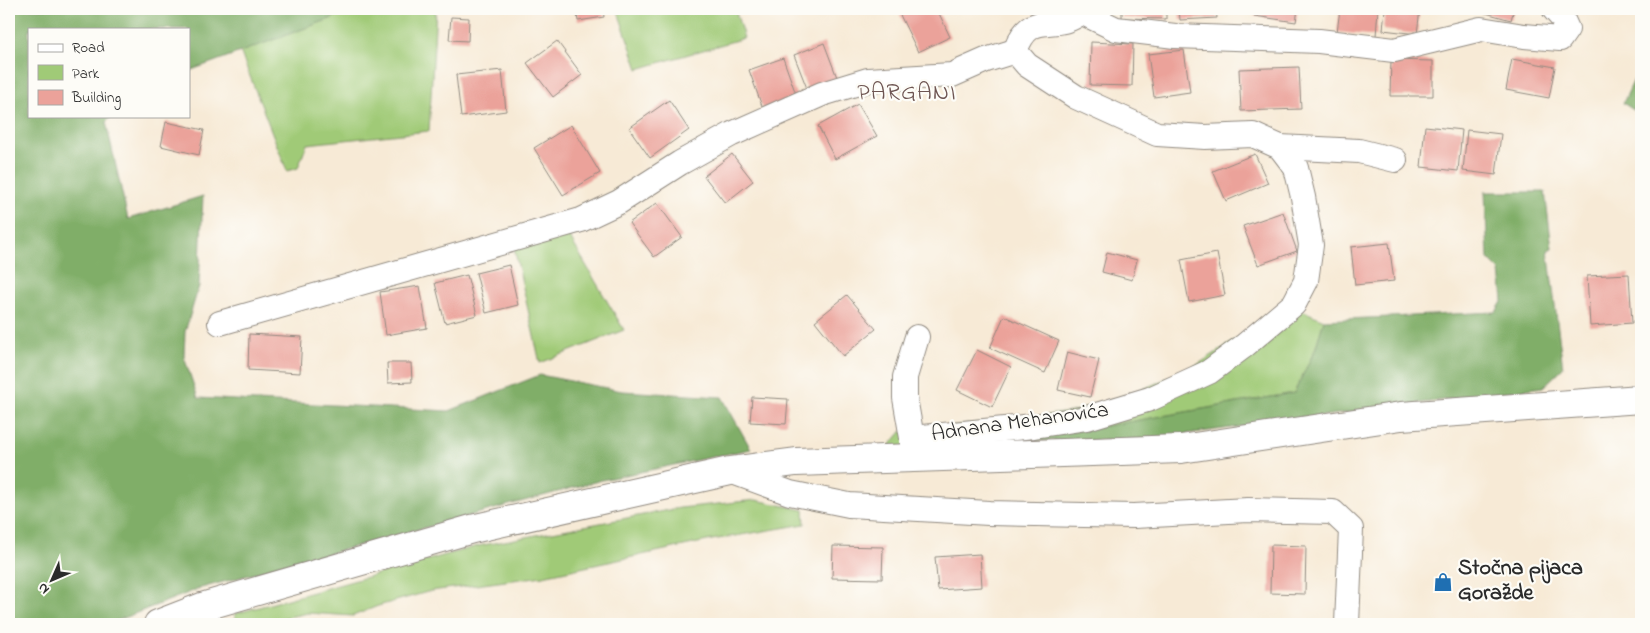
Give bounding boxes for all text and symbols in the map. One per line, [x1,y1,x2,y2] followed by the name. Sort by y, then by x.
[28,28,190,118] legend
[72,37,105,59] text: Road
[72,63,100,85] text: Park
[857,76,957,111] district label: PARGANI
[71,87,121,110] text: Building
[929,395,1111,451] street label: Adnana Mehanovića
[1458,553,1583,610] place label: Stočna pijaca Goražde
[28,556,78,606] north arrow
[1432,571,1454,593] shop icon: Stočna pijaca Goražde
[33,577,55,599] text: N

